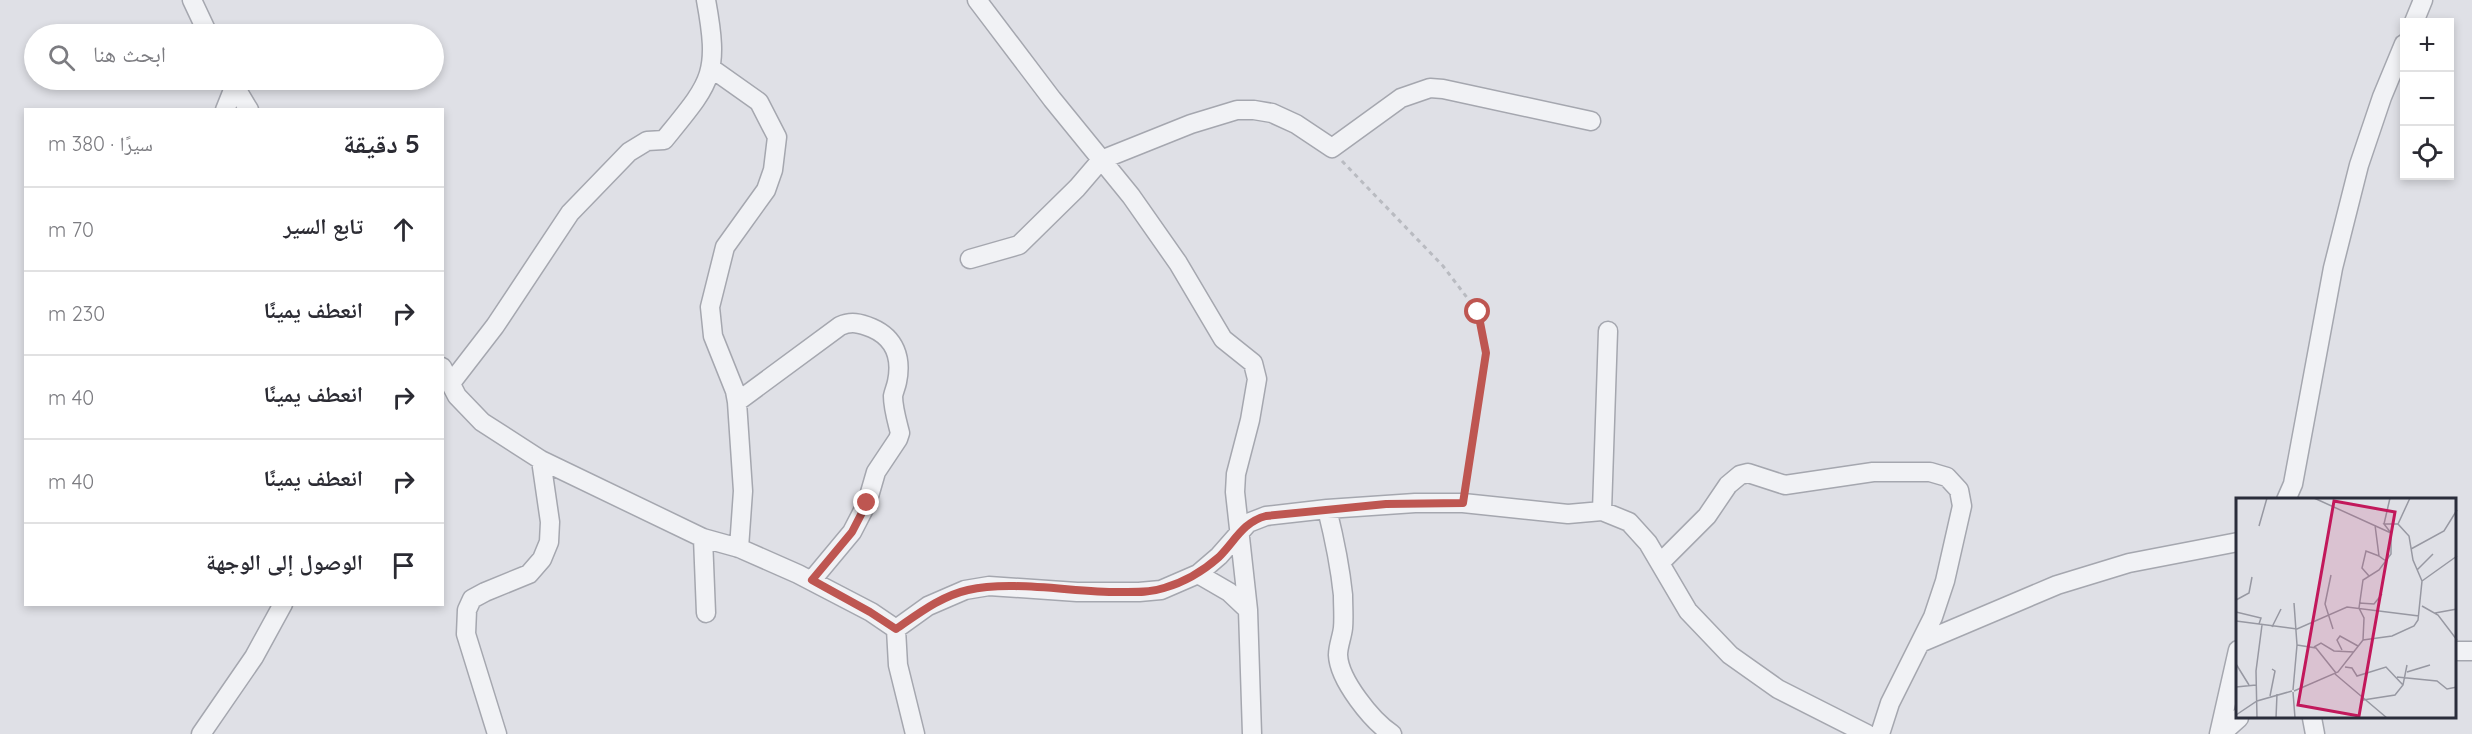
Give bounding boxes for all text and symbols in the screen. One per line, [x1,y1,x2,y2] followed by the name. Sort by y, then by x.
[2400,18,2454,180] map controls
[2400,18,2454,72] button: +
[24,24,444,90] search box
[93,40,166,68] text: ابحث هنا
[45,41,78,74] icon: search
[2400,72,2454,126] button: −
[2400,126,2454,180] button: locate
[343,127,420,160] text: 5 دقيقة
[48,131,153,156] text: سيرًا · 380 m
[283,212,363,240] text: تابع السير
[387,213,420,246] icon: ahead
[48,217,94,242] text: 70 m
[264,296,363,324] text: انعطف يمينًا
[387,297,420,330] icon: right
[1464,298,1490,324] route start
[48,301,105,326] text: 230 m
[264,380,363,408] text: انعطف يمينًا
[387,381,420,414] icon: right
[48,385,94,410] text: 40 m
[264,464,363,492] text: انعطف يمينًا
[387,465,420,498] icon: right
[48,469,94,494] text: 40 m
[853,489,879,515] route end
[2236,498,2457,719] inset map
[206,548,363,576] text: الوصول إلى الوجهة
[387,549,420,582] icon: arrive

